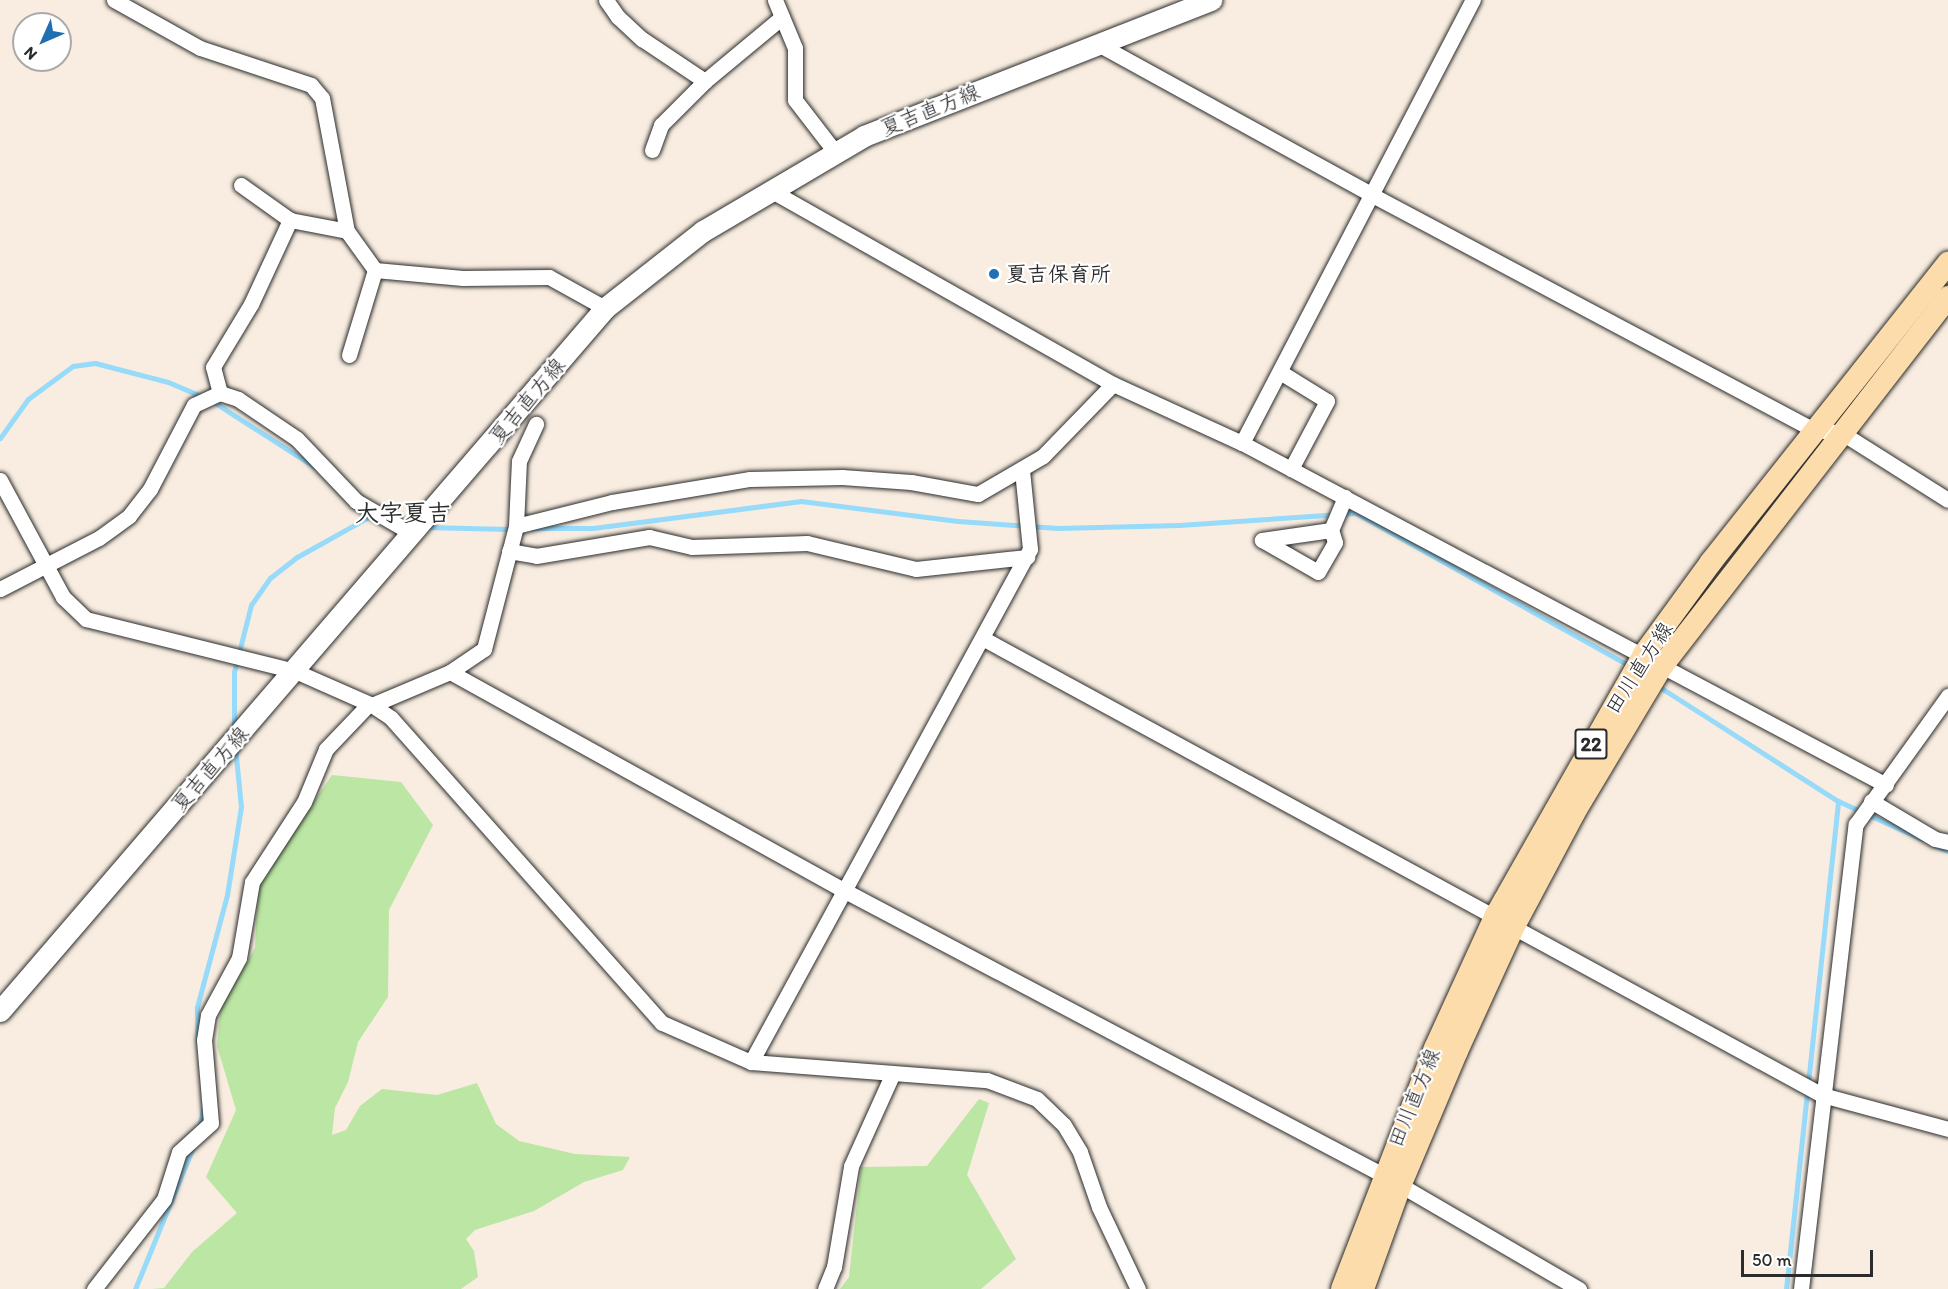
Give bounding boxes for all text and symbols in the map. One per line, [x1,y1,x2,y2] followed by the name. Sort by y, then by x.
[12,12,72,72] north arrow
[20,43,41,64] text: N
[877,79,983,141] street label: 夏吉直方線
[1006,261,1111,287] place label: 夏吉保育所
[987,267,1001,281] marker: 夏吉保育所
[484,353,570,449] street label: 夏吉直方線
[355,499,451,527] district label: 大字夏吉
[1600,617,1678,719] street label: 田川直方線
[166,721,254,817] street label: 夏吉直方線
[1573,727,1609,761] road number: 22
[1383,1045,1445,1151] street label: 田川直方線
[1744,1238,1876,1276] scale bar
[1752,1249,1792,1271] text: 50 m

